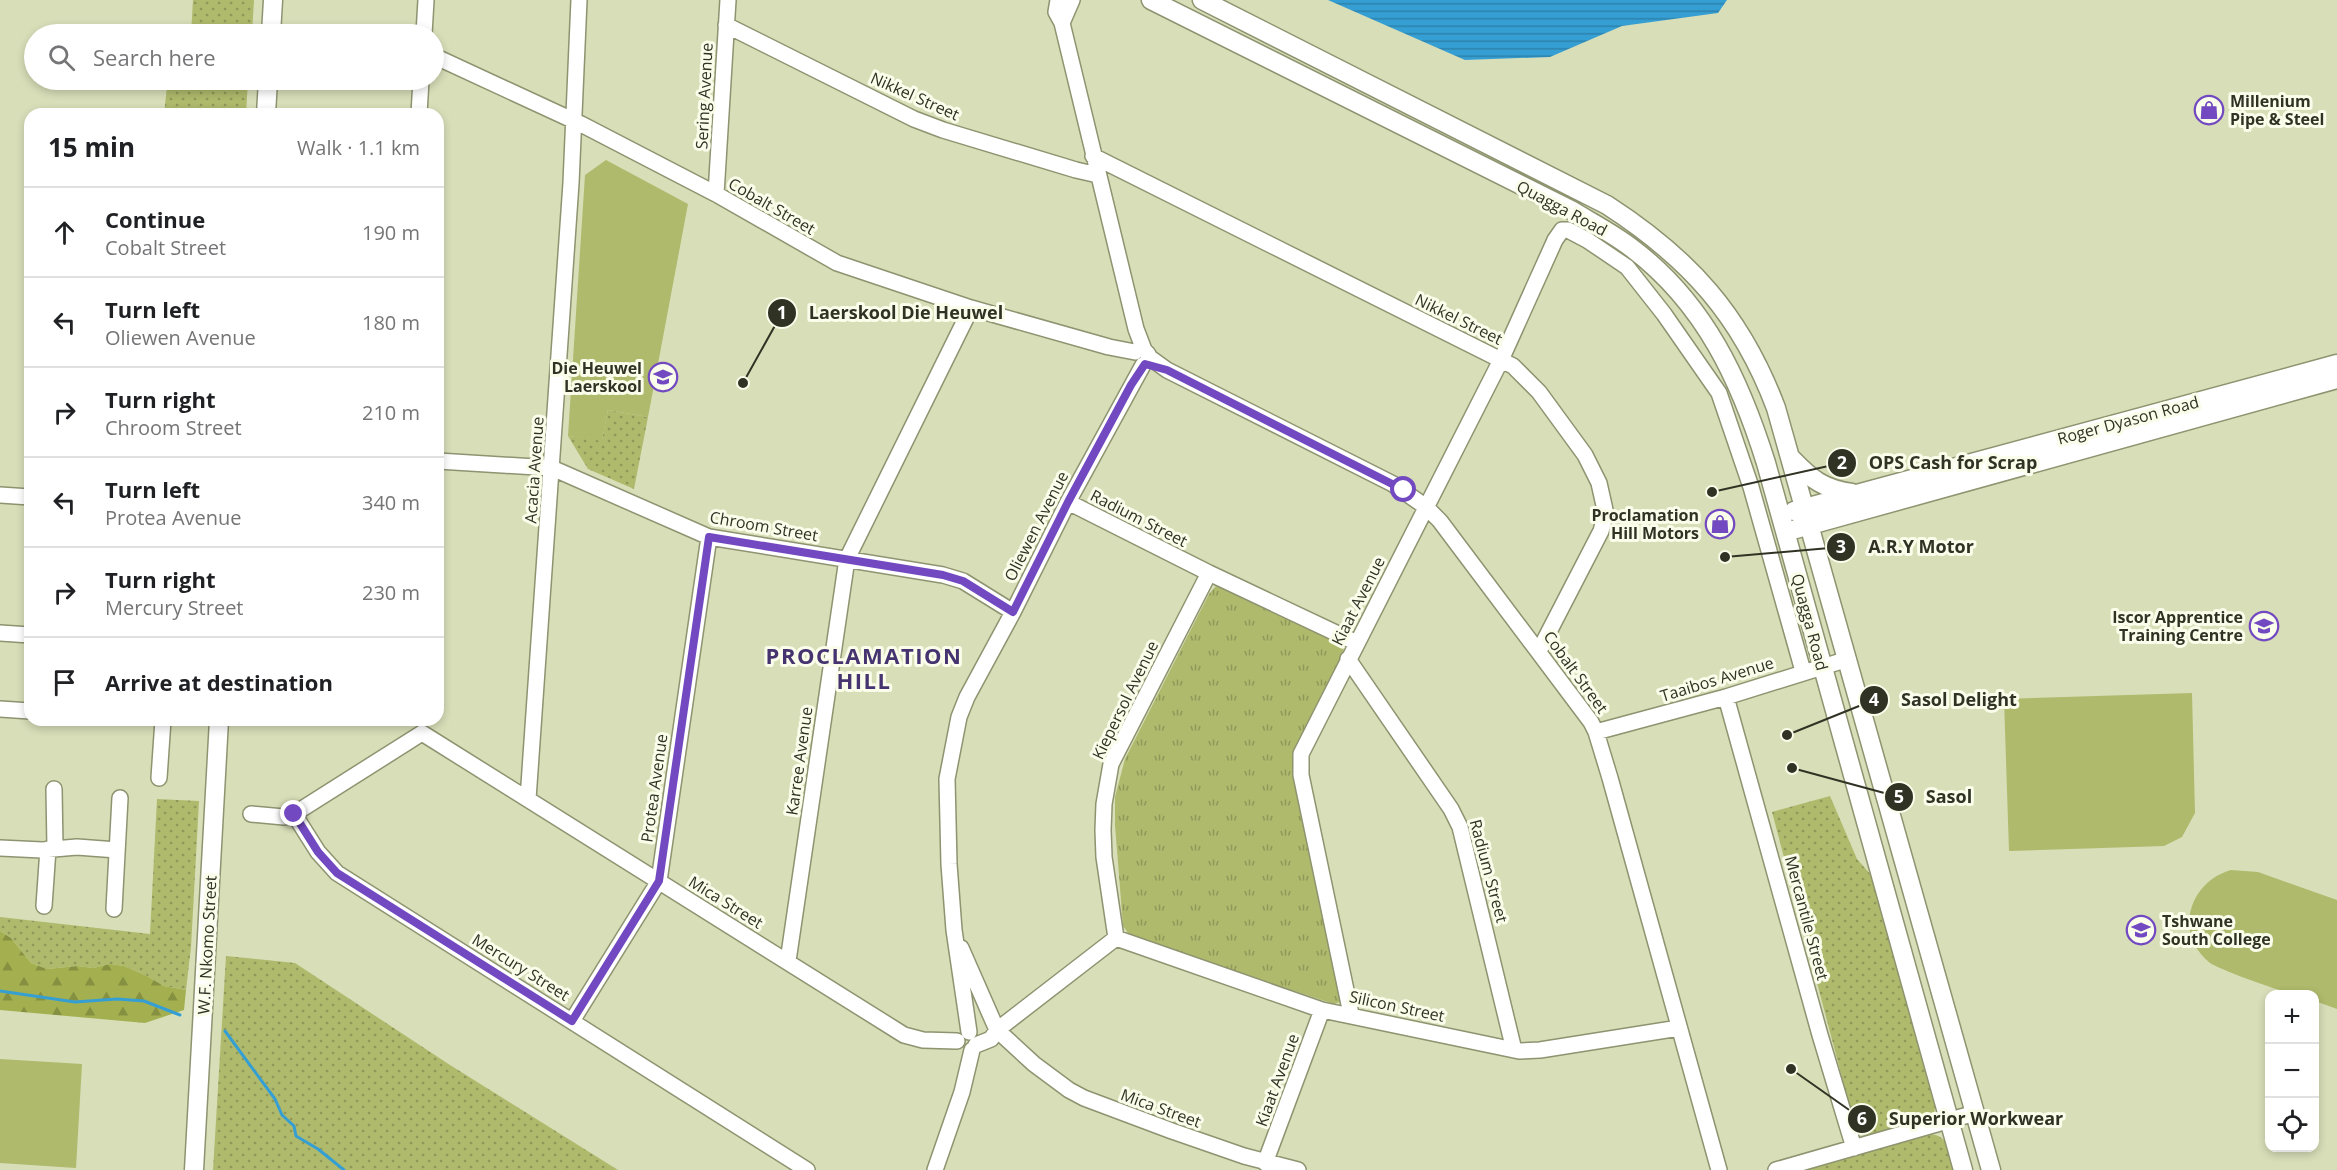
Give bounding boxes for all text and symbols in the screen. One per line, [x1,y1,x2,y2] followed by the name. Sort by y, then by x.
[24,24,444,90] search box
[45,41,78,74] icon: search
[93,42,216,72] text: Search here
[690,42,718,150] street label: Sering Avenue
[867,67,963,125] street label: Nikkel Street
[2230,90,2324,130] place label: Millenium Pipe & Steel
[2193,94,2225,126] shop icon: Millenium Pipe & Steel
[48,129,135,165] text: 15 min
[297,134,420,161] text: Walk · 1.1 km
[725,172,820,240] street label: Cobalt Street
[1513,175,1611,241] street label: Quagga Road
[105,204,205,234] text: Continue
[48,216,81,249] icon: ahead
[362,219,420,246] text: 190 m
[105,234,226,261] text: Cobalt Street
[1412,288,1507,350] street label: Nikkel Street
[105,294,200,324] text: Turn left
[767,295,1015,331] callout: Laerskool Die Heuwel
[777,300,787,324] text: 1
[809,300,1003,324] text: Laerskool Die Heuwel
[48,306,81,339] icon: left
[362,309,420,336] text: 180 m
[105,324,256,351] text: Oliewen Avenue
[551,357,642,397] place label: Die Heuwel Laerskool
[647,361,679,393] school or university icon: Die Heuwel Laerskool
[105,384,216,414] text: Turn right
[2055,391,2201,449] street label: Roger Dyason Road
[48,396,81,429] icon: right
[362,399,420,426] text: 210 m
[105,414,242,441] text: Chroom Street
[519,416,549,524] street label: Acacia Avenue
[1827,445,2049,481] callout: OPS Cash for Scrap
[1837,450,1847,474] text: 2
[1869,450,2037,474] text: OPS Cash for Scrap
[999,467,1073,585] street label: Oliewen Avenue
[105,474,200,504] text: Turn left
[1390,476,1416,502] route start
[1087,484,1192,552] street label: Radium Street
[48,486,81,519] icon: left
[362,489,420,516] text: 340 m
[105,504,242,531] text: Protea Avenue
[1591,504,1699,544] place label: Proclamation Hill Motors
[708,506,820,546] street label: Chroom Street
[1704,508,1736,540] shop icon: Proclamation Hill Motors
[1826,529,1986,565] callout: A.R.Y Motor
[1836,534,1846,558] text: 3
[1868,534,1974,558] text: A.R.Y Motor
[1326,553,1390,649] street label: Kiaat Avenue
[105,564,216,594] text: Turn right
[1786,571,1834,673] street label: Quagga Road
[48,576,81,609] icon: right
[362,579,420,606] text: 230 m
[105,594,244,621] text: Mercury Street
[2112,606,2243,646] place label: Iscor Apprentice Training Centre
[2248,610,2280,642] school or university icon: Iscor Apprentice Training Centre
[1539,626,1614,718] street label: Cobalt Street
[1087,637,1163,763] street label: Kiepersol Avenue
[766,640,962,695] district label: PROCLAMATION HILL
[1658,651,1776,707] street label: Taaibos Avenue
[48,666,81,699] icon: arrive
[105,667,333,697] text: Arrive at destination
[1859,682,2028,718] callout: Sasol Delight
[1869,687,1879,711] text: 4
[1901,687,2017,711] text: Sasol Delight
[780,705,818,817] street label: Karree Avenue
[636,732,672,844] street label: Protea Avenue
[1884,779,1984,815] callout: Sasol
[1894,784,1904,808] text: 5
[1926,784,1972,808] text: Sasol
[280,800,306,826] route end
[1465,817,1513,925] street label: Radium Street
[1780,853,1834,983] street label: Mercantile Street
[685,870,768,934] street label: Mica Street
[192,875,222,1015] street label: W.F. Nkomo Street
[2162,910,2271,950] place label: Tshwane South College
[2125,914,2157,946] school or university icon: Tshwane South College
[468,928,574,1006] street label: Mercury Street
[1347,985,1447,1027] street label: Silicon Street
[2265,990,2319,1152] map controls
[2265,990,2319,1044] button: +
[1250,1031,1304,1129] street label: Kiaat Avenue
[2265,1044,2319,1098] button: −
[1118,1083,1204,1133] street label: Mica Street
[2265,1098,2319,1152] button: locate
[1847,1101,2075,1137] callout: Superior Workwear
[1857,1106,1867,1130] text: 6
[1889,1106,2063,1130] text: Superior Workwear

